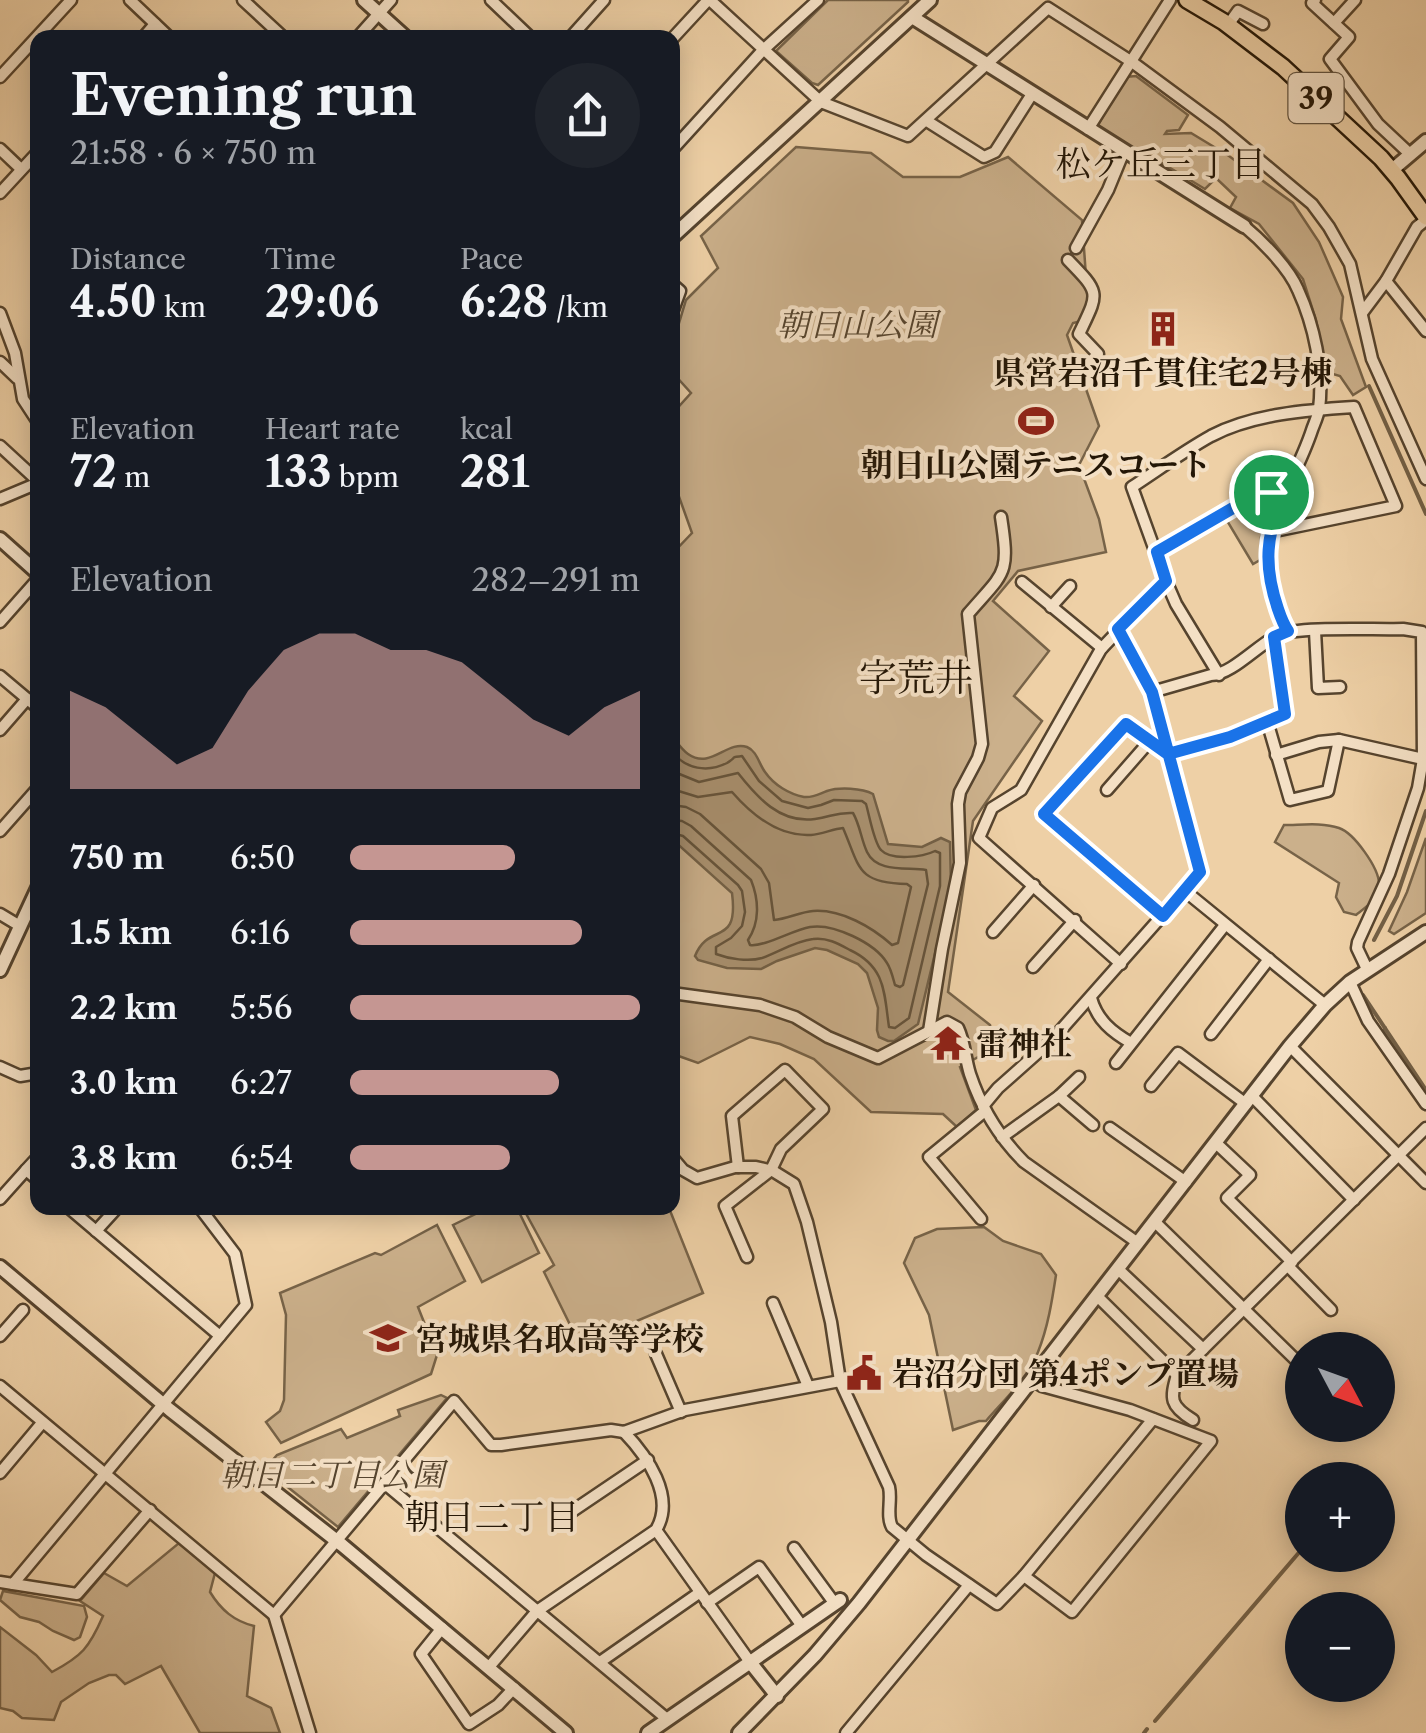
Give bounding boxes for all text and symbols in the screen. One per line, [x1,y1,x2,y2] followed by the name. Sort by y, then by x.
[70,62,417,129] text: Evening run
[535,63,640,168] button: share
[1288,73,1344,123] road number: 39
[70,133,316,172] text: 21:58 · 6 × 750 m
[1056,142,1266,185] district label: 松ケ丘三丁目
[70,242,186,276] text: Distance
[265,242,336,276] text: Time
[460,242,523,276] text: Pace
[70,276,156,328] text: 4.50
[265,276,379,328] text: 29:06
[460,276,548,328] text: 6:28
[156,290,206,324] text: km
[548,290,608,324] text: /km
[777,305,942,344] park label: 朝日山公園
[1144,310,1182,348] building icon: 県営岩沼千貫住宅2号棟
[994,353,1332,392] place label: 県営岩沼千貫住宅2号棟
[1017,402,1055,440] sports icon: 朝日山公園テニスコート
[70,412,195,446] text: Elevation
[265,412,400,446] text: Heart rate
[460,412,513,446] text: kcal
[861,445,1211,484] place label: 朝日山公園テニスコート
[70,446,117,498] text: 72
[265,446,331,498] text: 133
[460,446,530,498] text: 281
[1229,450,1314,535] pin
[117,460,150,494] text: m
[331,460,399,494] text: bpm
[1244,465,1299,520] icon: arrive
[70,560,213,599] text: Elevation
[472,560,640,599] text: 282–291 m
[859,654,973,701] district label: 字荒井
[70,838,164,877] text: 750 m
[230,838,295,877] text: 6:50
[70,913,172,952] text: 1.5 km
[230,913,290,952] text: 6:16
[70,988,178,1027] text: 2.2 km
[230,988,292,1027] text: 5:56
[929,1024,967,1062] temple icon: 雷神社
[976,1024,1072,1063] place label: 雷神社
[70,1063,178,1102] text: 3.0 km
[230,1063,292,1102] text: 6:27
[70,1138,178,1177] text: 3.8 km
[230,1138,294,1177] text: 6:54
[369,1319,407,1357] school or university icon: 宮城県名取高等学校
[416,1319,704,1358] place label: 宮城県名取高等学校
[1285,1332,1395,1442] north arrow
[1285,1332,1395,1702] map controls
[845,1354,883,1392] public building icon: 岩沼分団 第4ポンプ置場
[892,1354,1239,1393] place label: 岩沼分団 第4ポンプ置場
[220,1455,449,1494] park label: 朝日二丁目公園
[1285,1462,1395,1572] button: +
[404,1495,580,1538] district label: 朝日二丁目
[1285,1592,1395,1702] button: −

